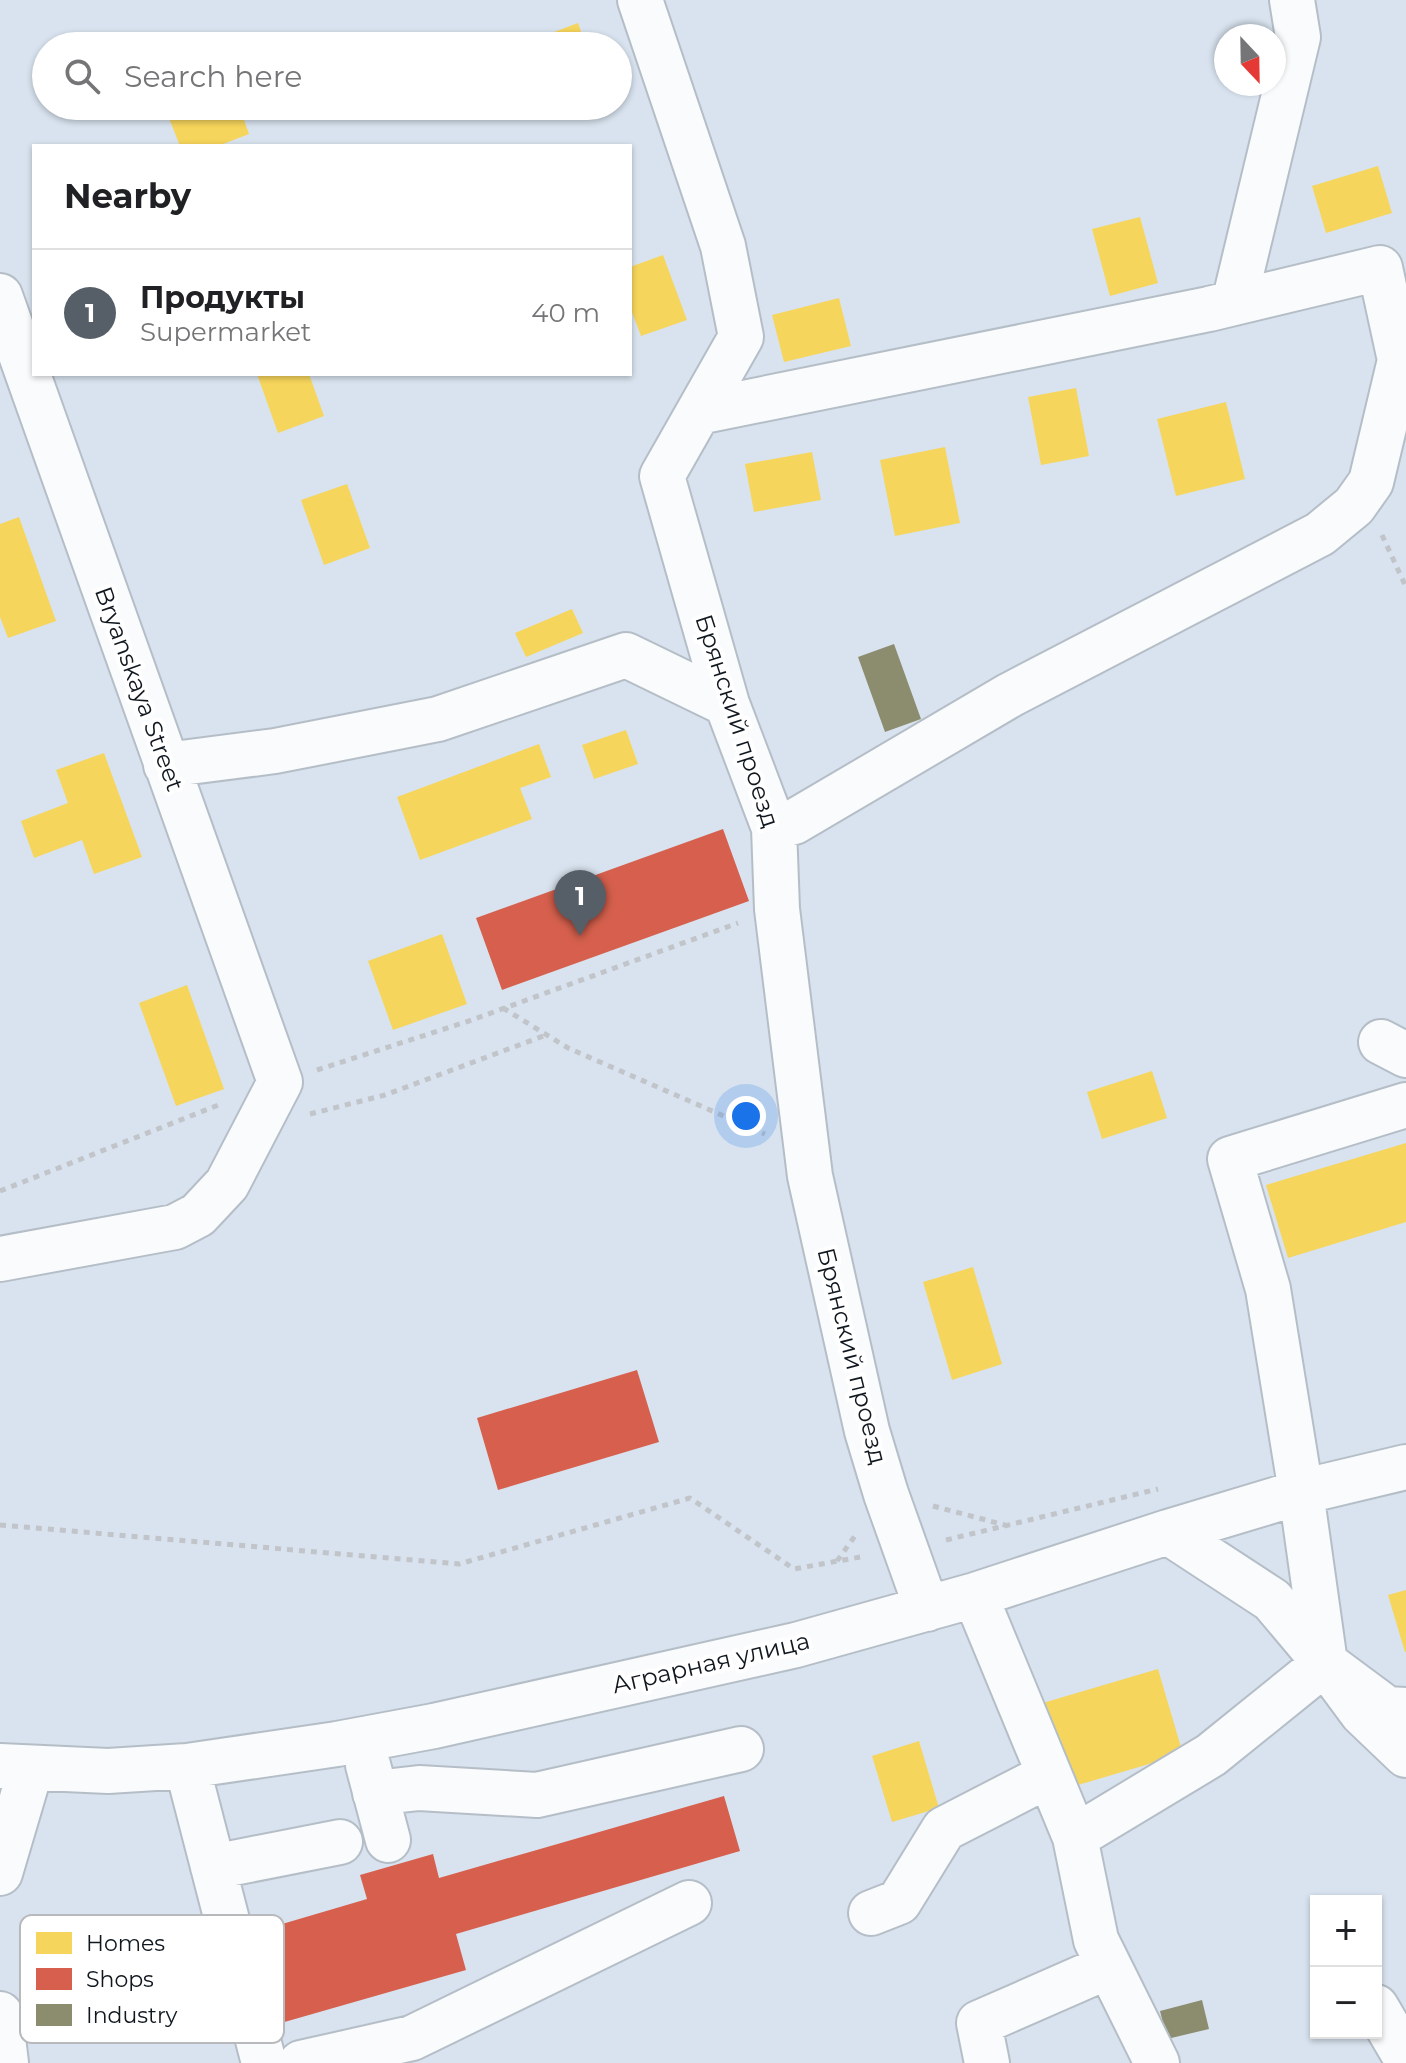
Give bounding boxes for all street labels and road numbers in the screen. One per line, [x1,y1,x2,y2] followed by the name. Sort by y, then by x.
[89,583,190,795] street label: Bryanskaya Street
[689,611,786,831] street label: Брянский проезд
[812,1245,893,1467] street label: Брянский проезд
[609,1626,813,1699] street label: Аграрная улица

